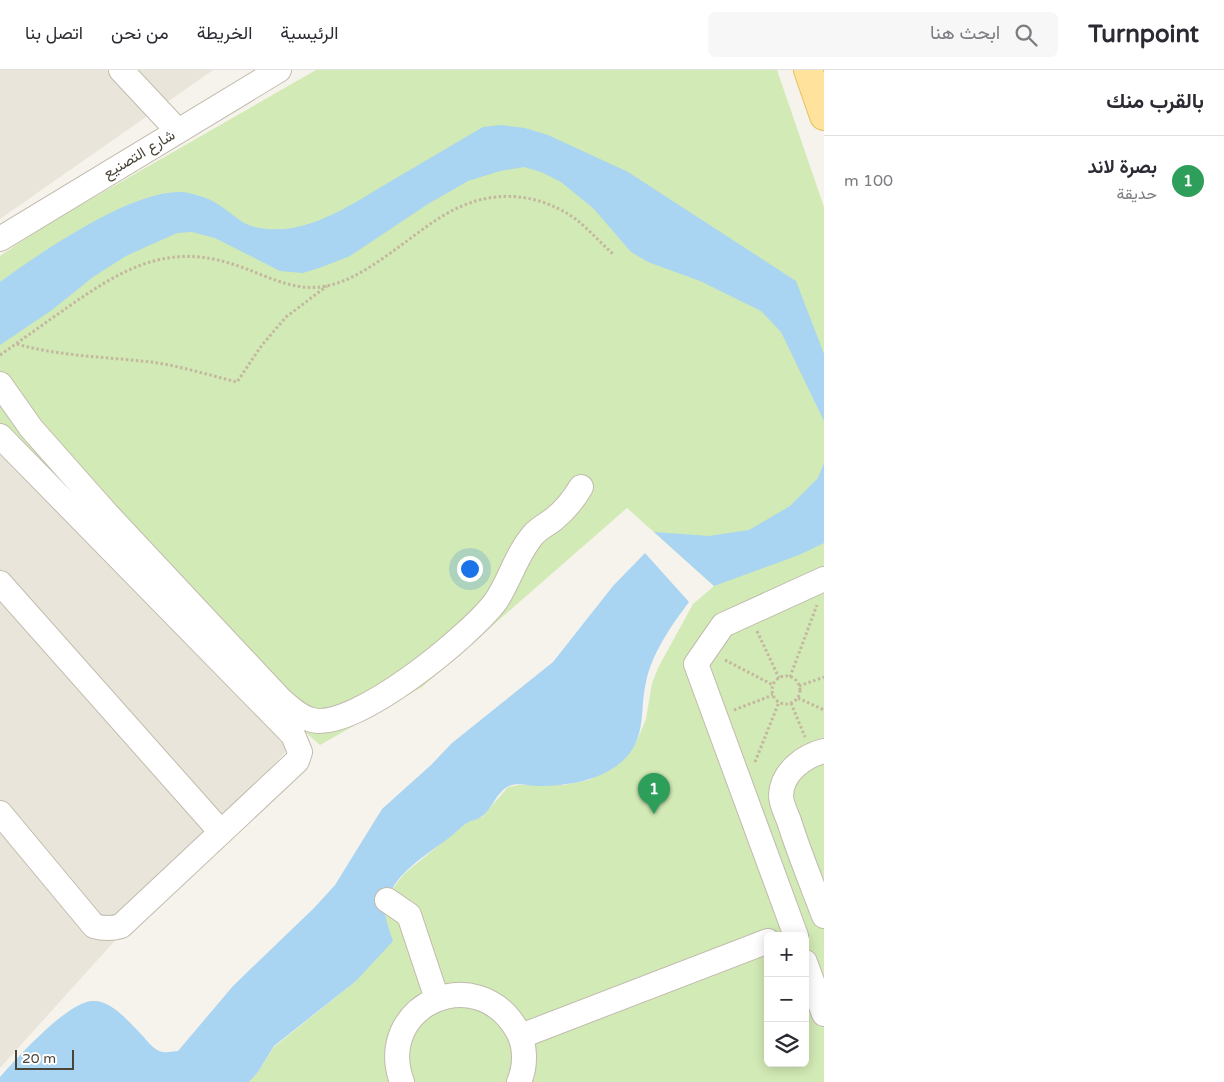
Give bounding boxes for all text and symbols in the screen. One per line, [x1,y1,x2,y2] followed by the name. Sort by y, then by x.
[708,12,1058,57] search box
[1088,20,1199,49] text: Turnpoint
[1012,21,1040,49] icon: search
[25,22,83,44] text: اتصل بنا
[111,22,169,44] text: من نحن
[197,22,252,44] text: الخريطة
[280,22,339,44] text: الرئيسية
[930,22,1000,44] text: ابحث هنا
[1106,89,1204,114] text: بالقرب منك
[100,125,179,184] street label: شارع التصنيع
[1088,156,1157,178] text: بصرة لاند
[844,171,893,191] text: 100 m
[1183,171,1193,191] text: 1
[1117,184,1157,204] text: حديقة
[457,556,483,582] your location
[638,773,670,814] pin: 1
[764,932,809,1067] map controls
[764,932,809,977] button: +
[764,977,809,1022] button: −
[764,1022,809,1067] button: layers
[15,1047,74,1070] scale bar
[22,1050,56,1067] text: 20 m

